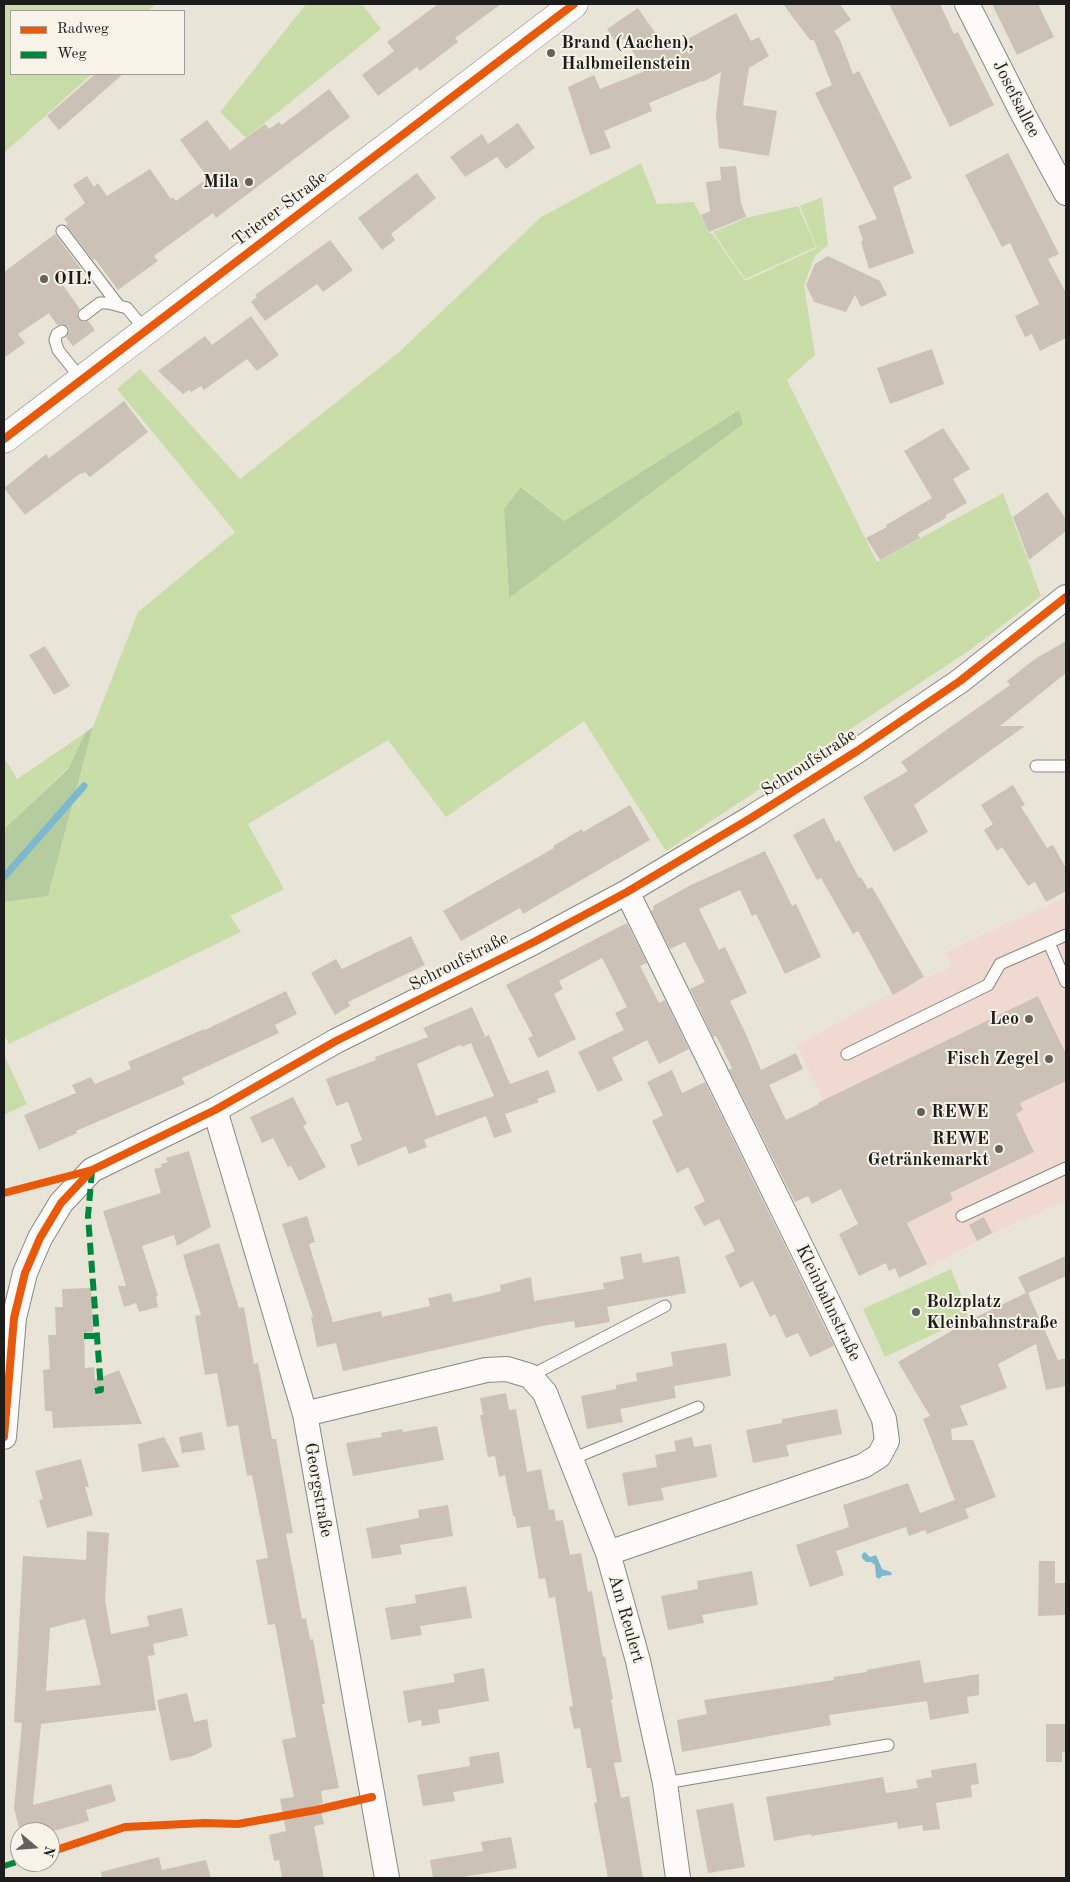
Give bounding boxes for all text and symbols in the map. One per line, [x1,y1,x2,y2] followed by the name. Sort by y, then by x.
[10,10,185,75] legend
[57,22,109,37] text: Radweg
[561,32,694,74] place label: Brand (Aachen), Halbmeilenstein
[57,47,87,62] text: Weg
[545,47,557,59] marker: Brand (Aachen), Halbmeilenstein
[987,57,1045,141] street label: Josefsallee
[228,166,332,252] street label: Trierer Straße
[203,171,239,193] place label: Mila
[243,176,255,188] marker: Mila
[54,268,92,290] place label: OIL!
[38,273,50,285] marker: OIL!
[757,724,861,802] street label: Schroufstraße
[406,928,512,996] street label: Schroufstraße
[989,1008,1019,1030] place label: Leo
[1023,1013,1035,1025] marker: Leo
[946,1048,1039,1070] place label: Fisch Zegel
[1043,1053,1055,1065] marker: Fisch Zegel
[931,1101,988,1123] place label: REWE
[915,1106,927,1118] marker: REWE
[867,1128,989,1170] place label: REWE Getränkemarkt
[993,1143,1005,1155] marker: REWE Getränkemarkt
[790,1241,866,1365] street label: Kleinbahnstraße
[926,1291,1058,1334] place label: Bolzplatz Kleinbahnstraße
[910,1306,922,1318] marker: Bolzplatz Kleinbahnstraße
[299,1441,337,1539] street label: Georgstraße
[603,1572,649,1666] street label: Am Reulert
[10,1822,60,1872] north arrow
[40,1844,57,1859] text: N

